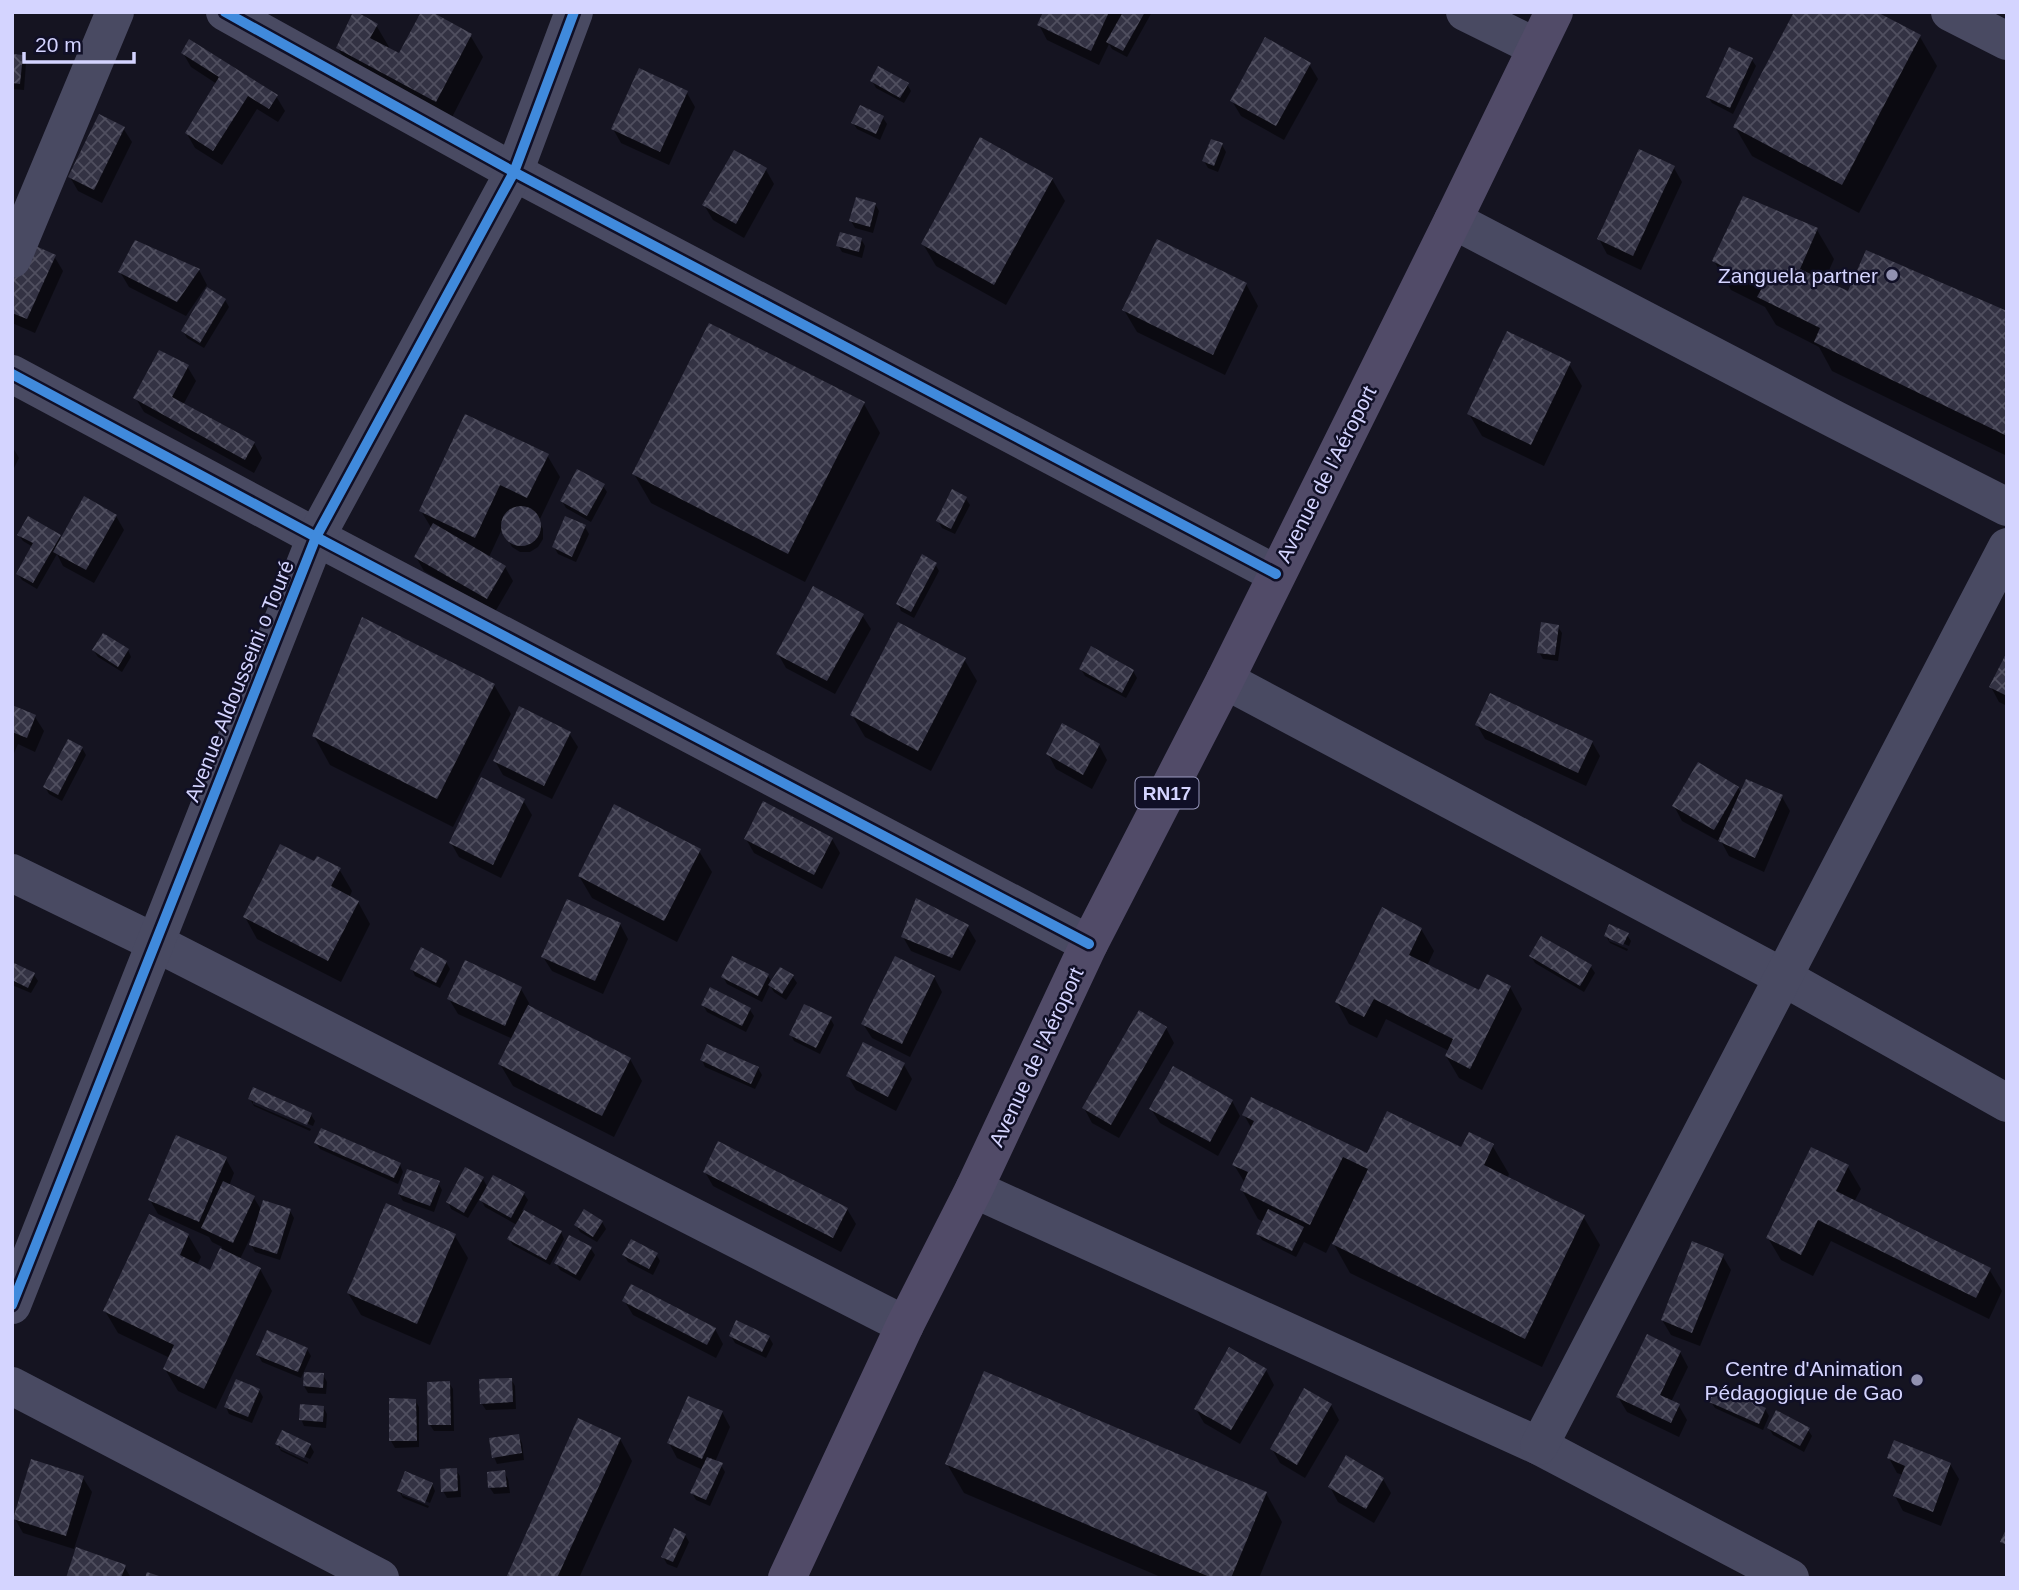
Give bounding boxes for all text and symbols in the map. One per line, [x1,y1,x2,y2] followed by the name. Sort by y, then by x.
[24,21,135,65] scale bar
[35,33,82,56] text: 20 m
[1718,264,1878,287] place label: Zanguela partner
[1884,267,1900,283] marker: Zanguela partner
[1271,382,1381,566] street label: Avenue de l'Aéroport
[180,557,298,805] street label: Avenue Aldousseini o Touré
[1136,778,1198,808] road number: RN17
[984,964,1088,1150] street label: Avenue de l'Aéroport
[1704,1357,1903,1404] place label: Centre d'Animation Pédagogique de Gao
[1909,1372,1925,1388] marker: Centre d'Animation Pédagogique de Gao

